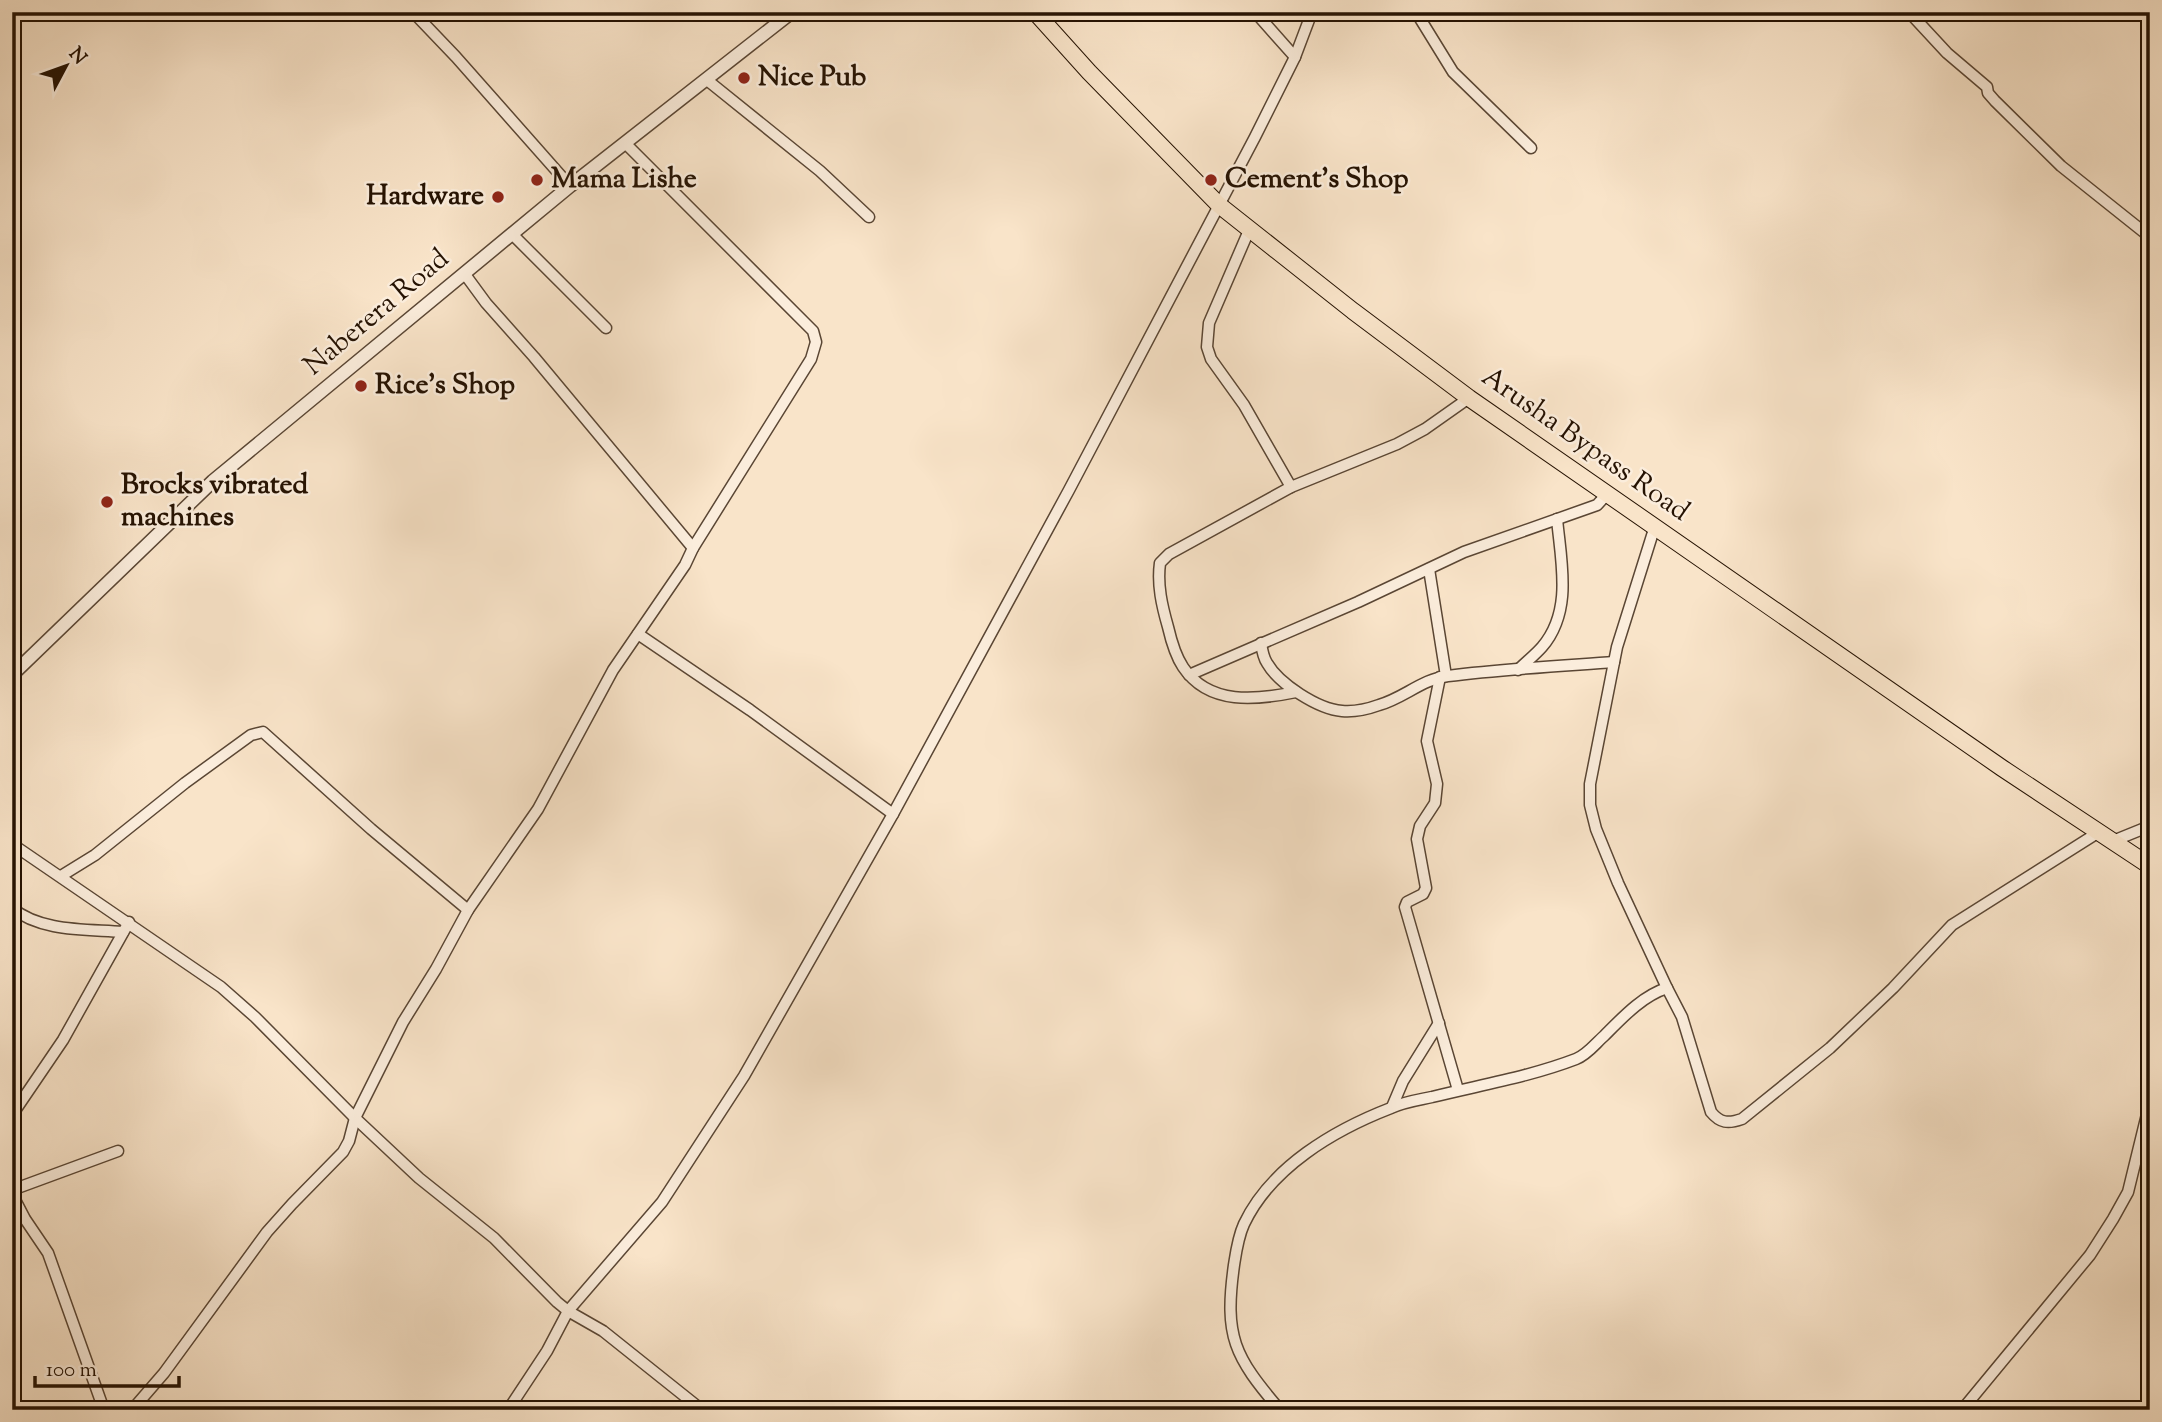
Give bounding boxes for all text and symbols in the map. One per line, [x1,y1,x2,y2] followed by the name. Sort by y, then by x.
[32,32,102,102] north arrow
[62,42,92,71] text: N
[758,58,866,98] place label: Nice Pub
[736,70,752,86] marker: Nice Pub
[551,160,697,200] place label: Mama Lishe
[1225,160,1409,200] place label: Cement's Shop
[529,172,545,188] marker: Mama Lishe
[1203,172,1219,188] marker: Cement's Shop
[366,177,484,217] place label: Hardware
[490,189,506,205] marker: Hardware
[296,240,459,386] street label: Naberera Road
[1473,358,1697,532] street label: Arusha Bypass Road
[375,366,515,406] place label: Rice's Shop
[353,378,369,394] marker: Rice's Shop
[121,466,309,538] place label: Brocks vibrated machines
[99,494,115,510] marker: Brocks vibrated machines
[35,1345,178,1389] scale bar
[46,1356,97,1386] text: 100 m

